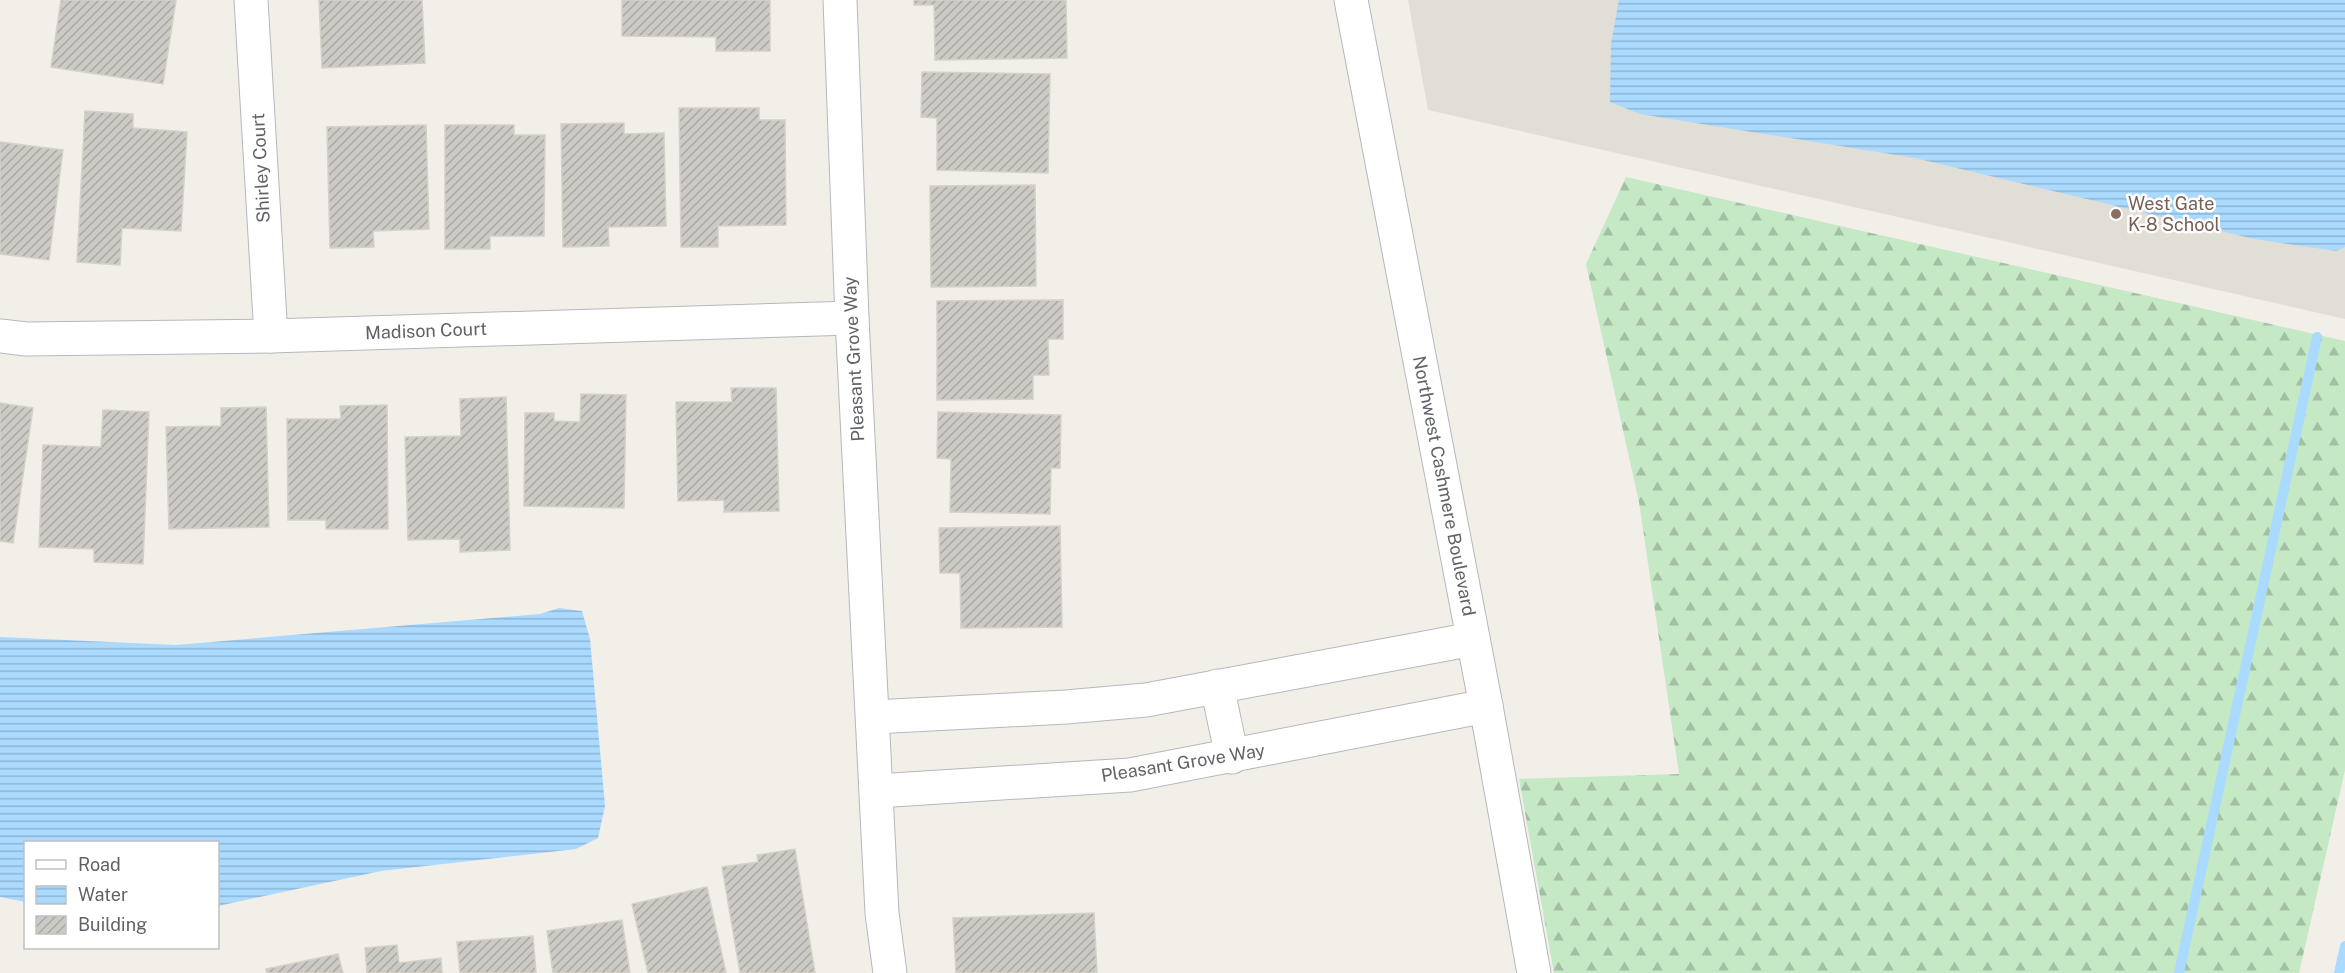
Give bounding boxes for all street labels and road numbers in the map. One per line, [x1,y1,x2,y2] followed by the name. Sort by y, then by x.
[247,113,274,223] street label: Shirley Court
[839,275,868,442] street label: Pleasant Grove Way
[365,318,487,343] street label: Madison Court
[1409,354,1480,618] street label: Northwest Cashmere Boulevard
[1100,739,1267,786] street label: Pleasant Grove Way

